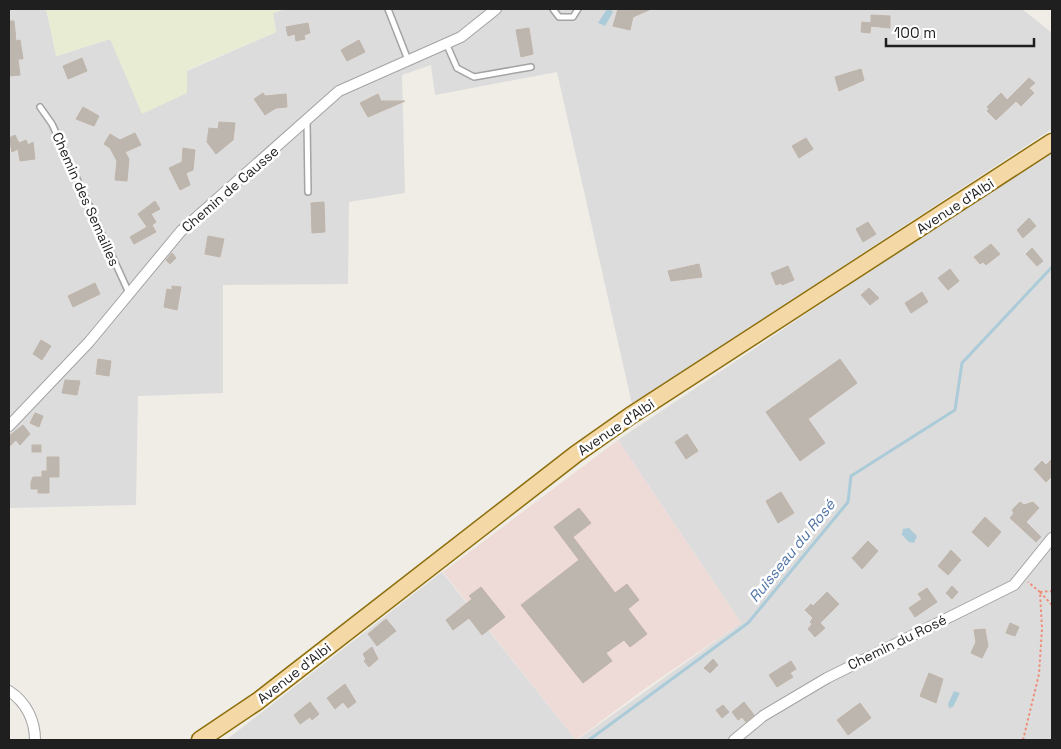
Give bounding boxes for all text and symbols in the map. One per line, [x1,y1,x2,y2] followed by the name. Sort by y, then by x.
[886,15,1034,47] scale bar
[894,23,936,42] text: 100 m
[48,129,124,269] street label: Chemin des Semailles
[178,142,282,236] street label: Chemin de Causse
[913,174,997,238] street label: Avenue d'Albi
[574,395,658,459] street label: Avenue d'Albi
[744,495,840,606] water label: Ruisseau du Rosé
[845,610,949,674] street label: Chemin du Rosé
[253,638,335,708] street label: Avenue d'Albi

